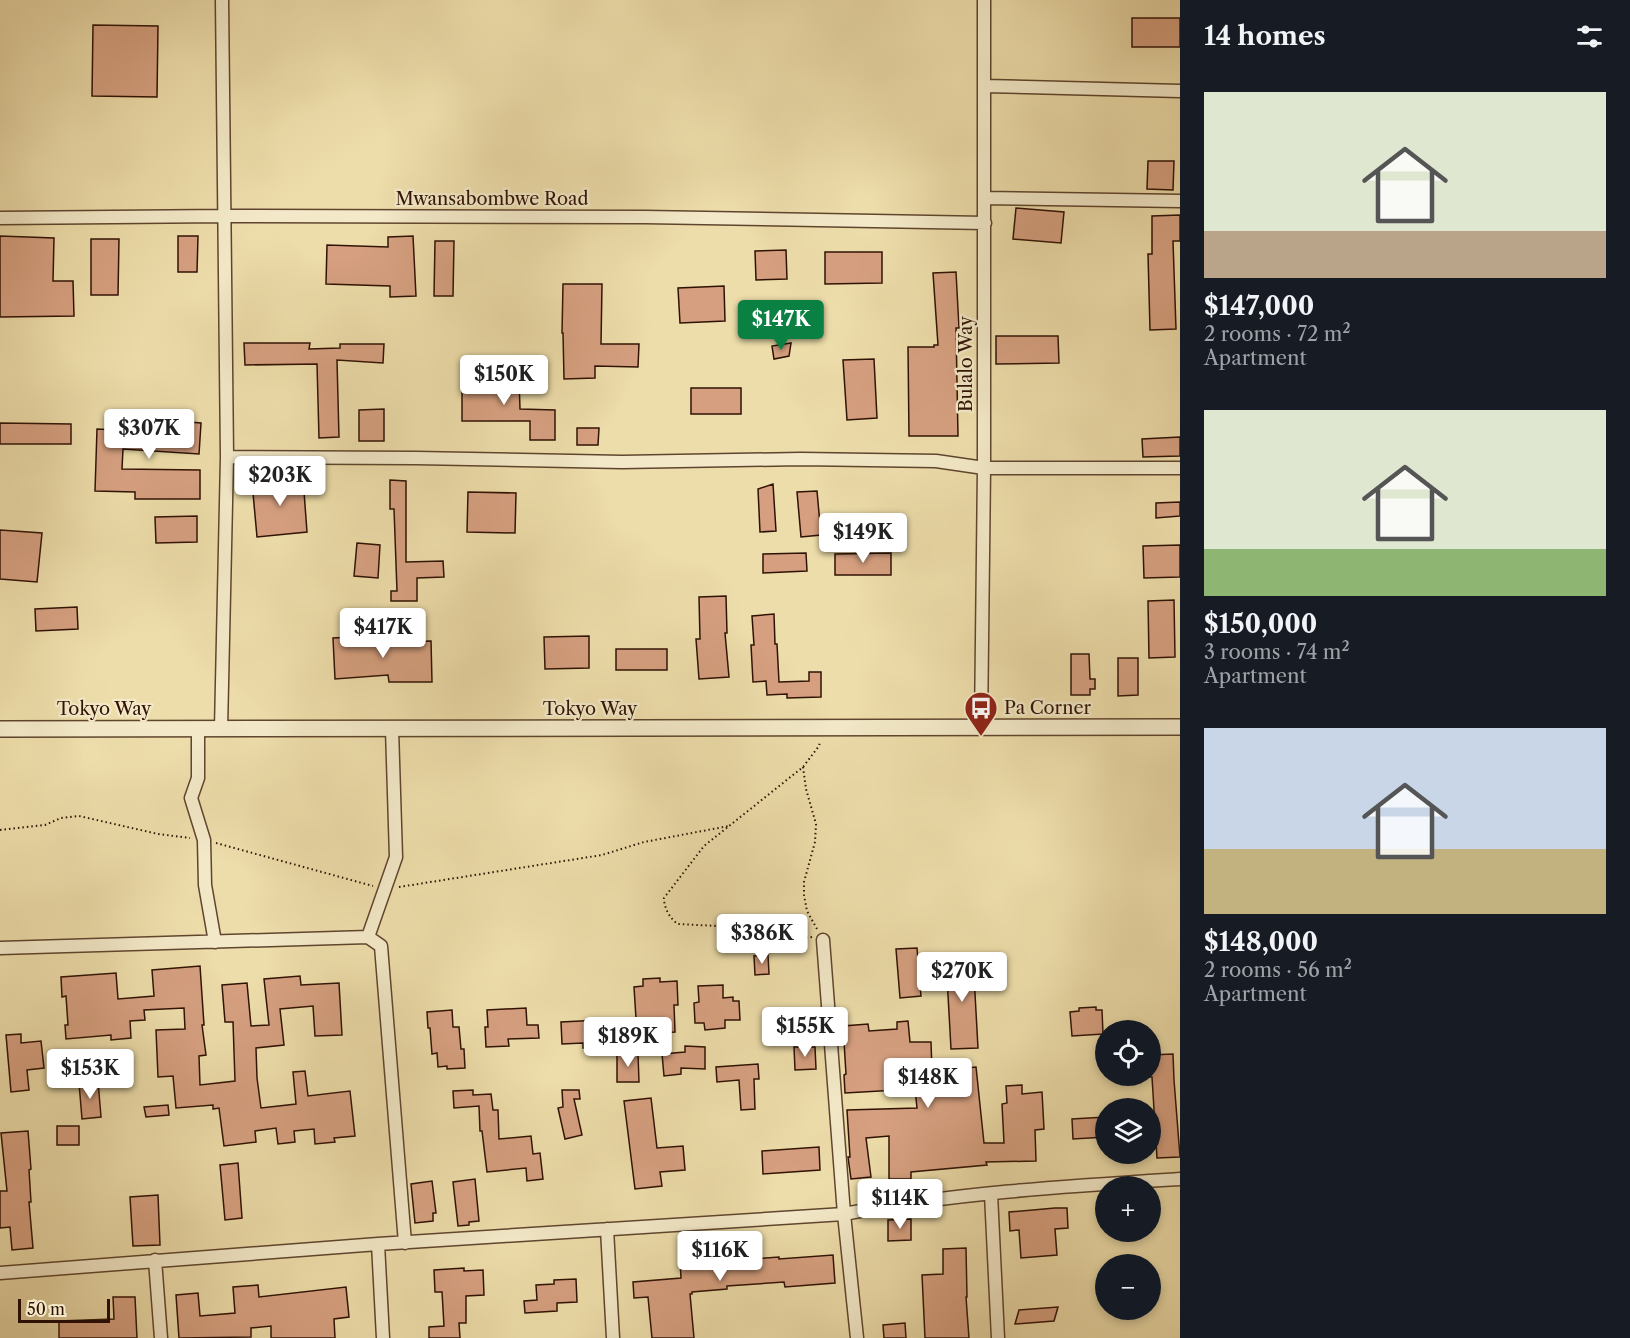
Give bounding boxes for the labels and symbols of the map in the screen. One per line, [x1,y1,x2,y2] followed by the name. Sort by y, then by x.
[395,188,589,210] street label: Mwansabombwe Road
[739,300,823,351] pin: $147K
[955,315,977,412] street label: Bulalo Way
[462,355,546,406] pin: $150K
[107,409,191,460] pin: $307K
[238,456,322,507] pin: $203K
[821,513,905,564] pin: $149K
[341,608,425,659] pin: $417K
[963,690,999,737] bus stop icon: Pa Corner
[1004,697,1092,719] place label: Pa Corner
[57,698,152,720] street label: Tokyo Way
[543,698,638,720] street label: Tokyo Way
[720,914,804,965] pin: $386K
[920,952,1004,1003] pin: $270K
[763,1007,847,1058] pin: $155K
[586,1017,670,1068] pin: $189K
[48,1049,132,1100] pin: $153K
[886,1058,970,1109] pin: $148K
[858,1179,942,1230] pin: $114K
[678,1231,762,1282] pin: $116K
[18,1296,110,1324] scale bar

